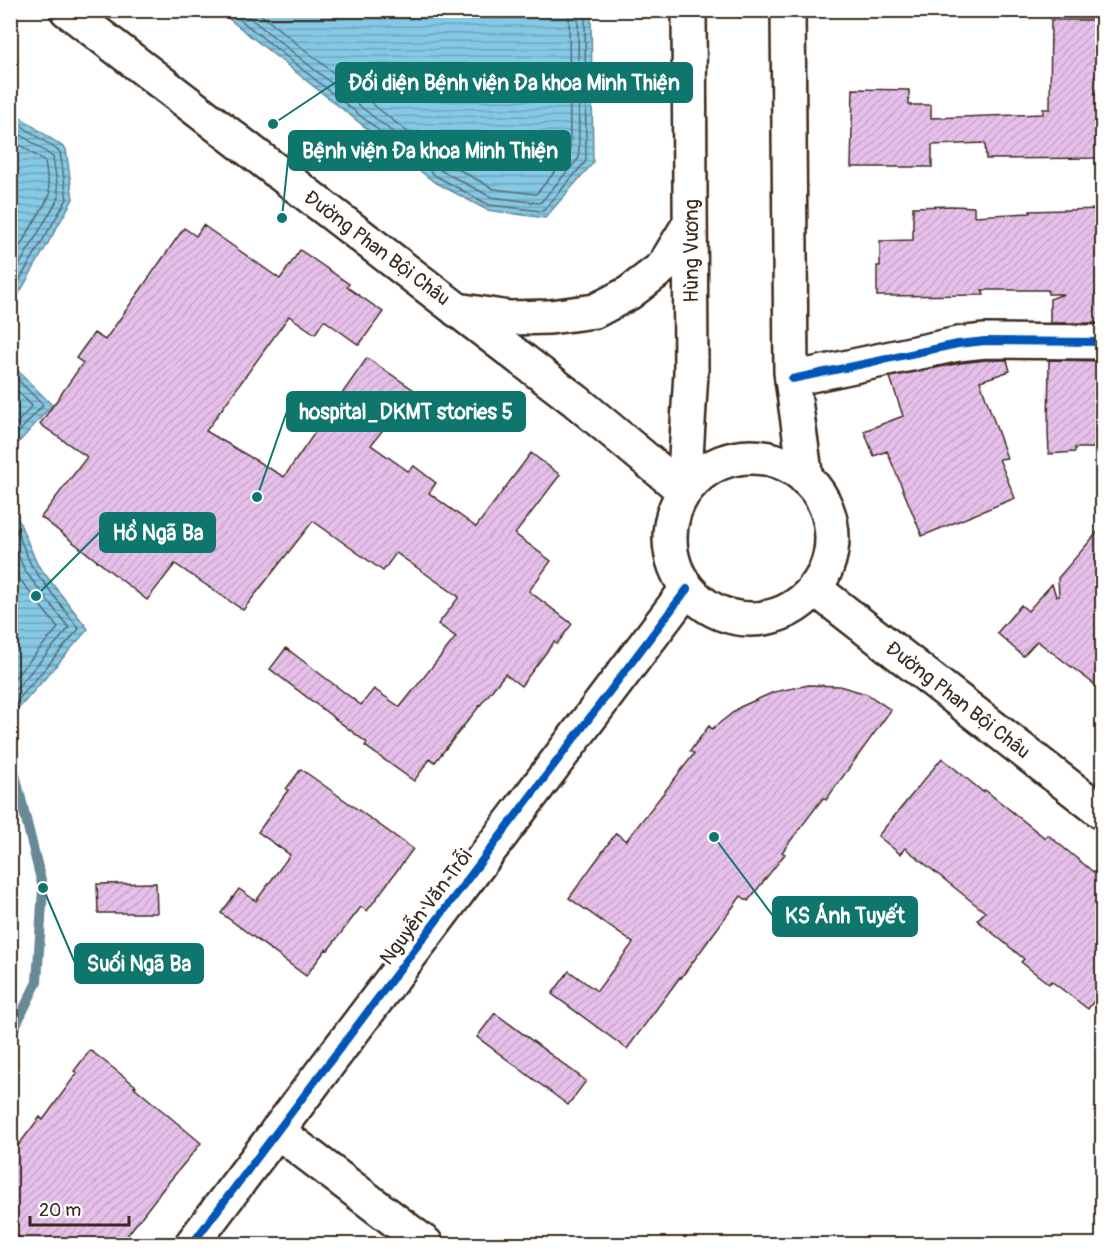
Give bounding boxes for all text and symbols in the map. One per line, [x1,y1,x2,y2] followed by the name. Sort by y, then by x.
[336,63,692,102] callout: Đối diện Bệnh viện Đa khoa Minh Thiện
[348,69,680,97] text: Đối diện Bệnh viện Đa khoa Minh Thiện
[289,131,570,170] callout: Bệnh viện Đa khoa Minh Thiện
[302,138,558,165] text: Bệnh viện Đa khoa Minh Thiện
[299,185,455,311] street label: Đường Phan Bội Châu
[679,199,704,303] street label: Hùng Vương
[287,392,525,431] callout: hospital_DKMT stories 5
[299,399,513,426] text: hospital_DKMT stories 5
[100,513,215,552] callout: Hồ Ngã Ba
[112,519,204,547] text: Hồ Ngã Ba
[881,636,1035,764] street label: Đường Phan Bội Châu
[374,844,478,970] street label: Nguyễn Văn Trỗi
[773,897,917,936] callout: KS Ánh Tuyết
[785,902,906,930] text: KS Ánh Tuyết
[75,944,203,983] callout: Suối Ngã Ba
[87,950,191,978] text: Suối Ngã Ba
[30,1189,129,1227] scale bar
[39,1199,81,1222] text: 20 m

